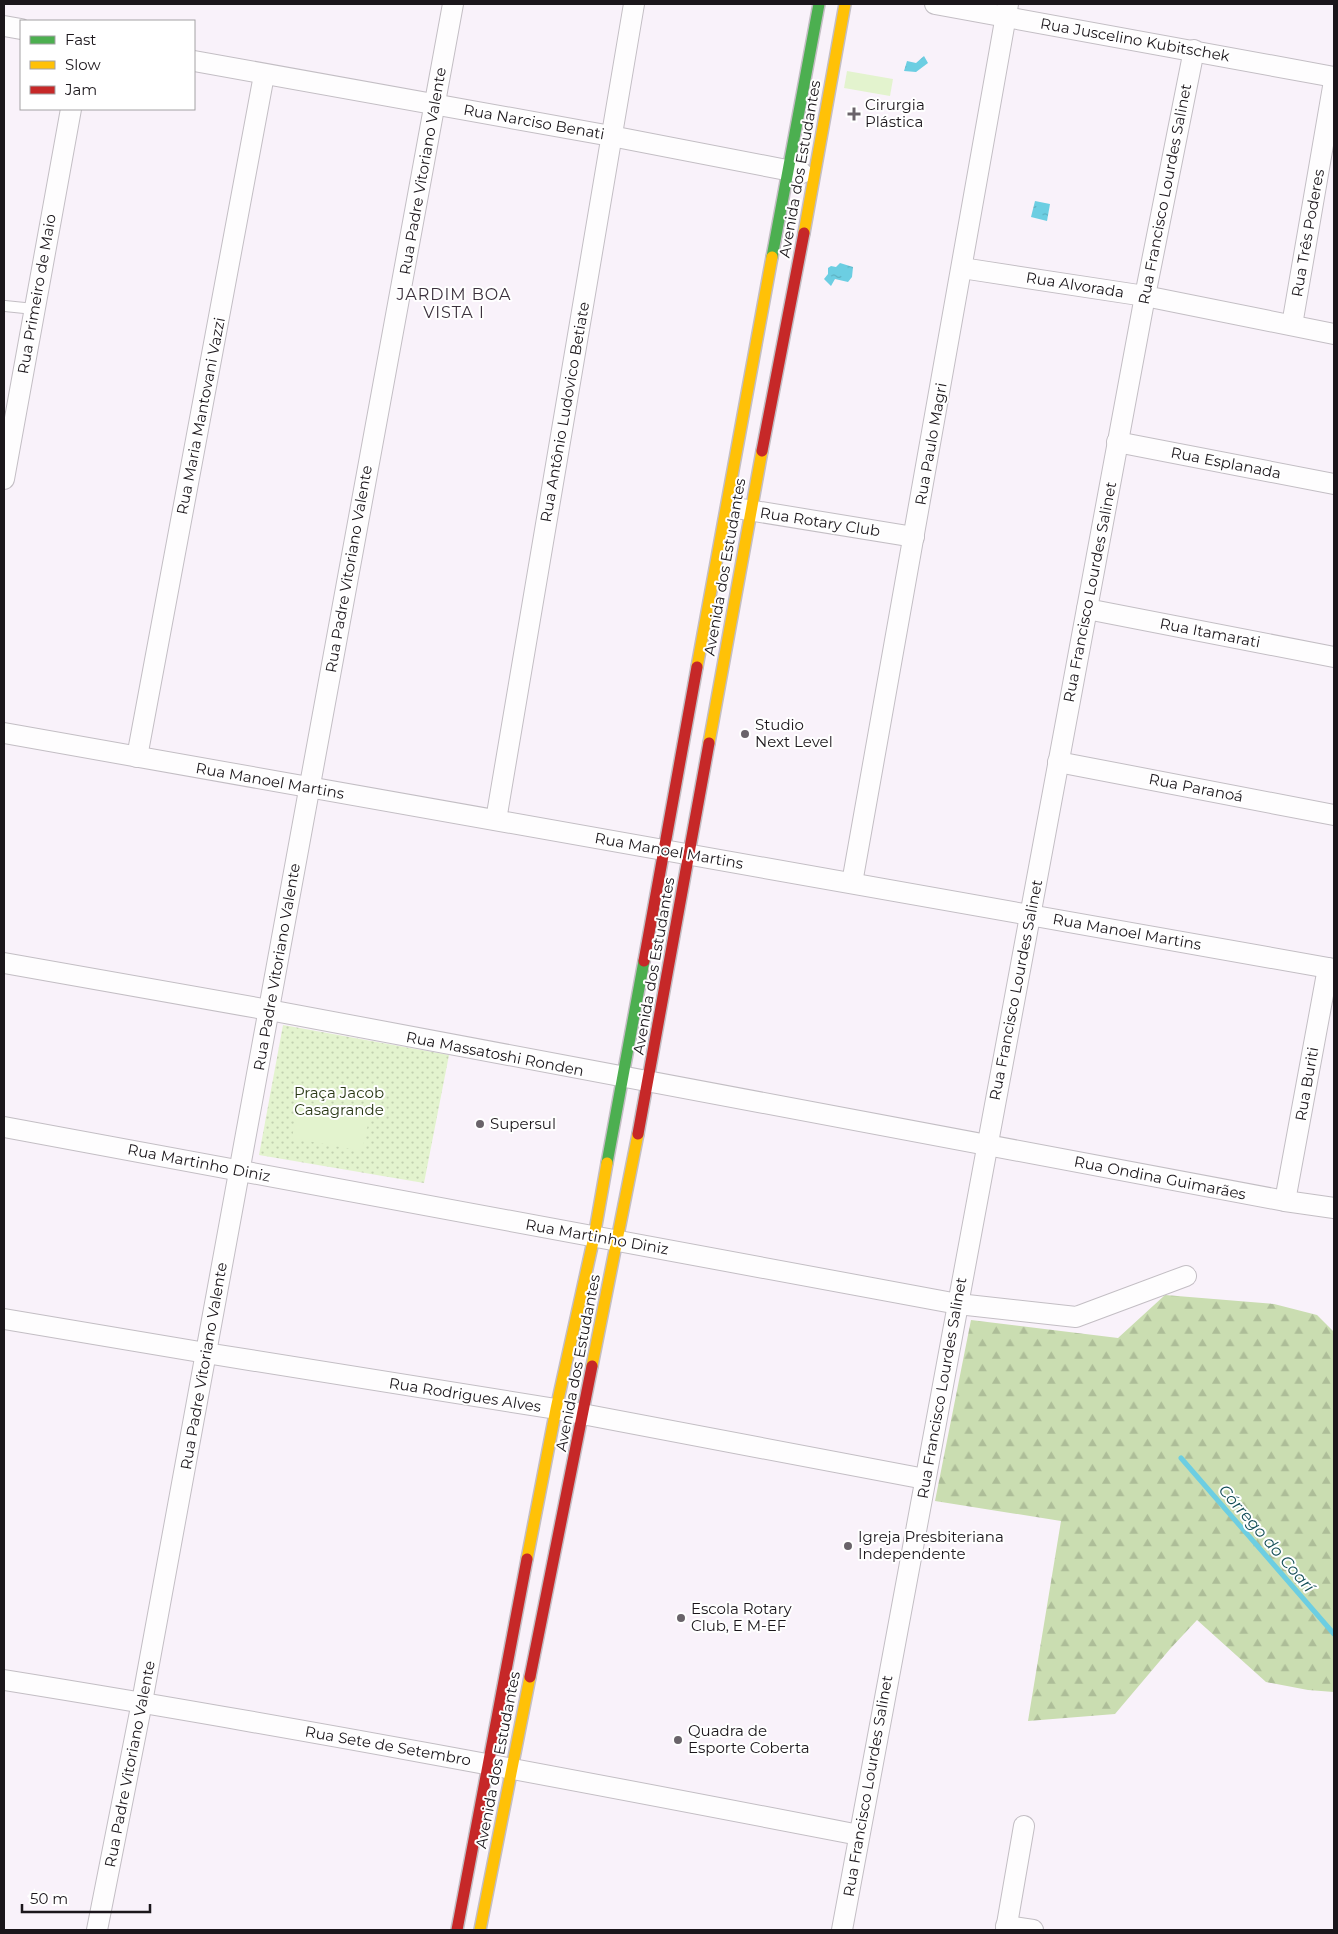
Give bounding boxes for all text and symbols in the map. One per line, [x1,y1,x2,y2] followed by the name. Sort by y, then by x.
[1039,13,1231,66] street label: Rua Juscelino Kubitschek
[20,20,195,110] legend
[65,30,96,49] text: Fast
[65,55,101,74] text: Slow
[395,66,450,276] street label: Rua Padre Vitoriano Valente
[775,79,824,259] street label: Avenida dos Estudantes
[64,80,97,99] text: Jam
[1134,82,1195,306] street label: Rua Francisco Lourdes Salinet
[865,95,925,131] place label: Cirurgia Plástica
[462,100,606,143] street label: Rua Narciso Benati
[847,107,861,121] marker: Cirurgia Plástica
[1287,167,1328,298] street label: Rua Três Poderes
[13,212,60,375] street label: Rua Primeiro de Maio
[1025,267,1126,302] street label: Rua Alvorada
[395,285,512,322] district label: JARDIM BOA VISTA I
[536,300,593,524] street label: Rua Antônio Ludovico Betiate
[172,316,229,516] street label: Rua Maria Mantovani Vazzi
[910,381,951,507] street label: Rua Paulo Magri
[1169,442,1283,483] street label: Rua Esplanada
[321,464,376,674] street label: Rua Padre Vitoriano Valente
[700,477,749,657] street label: Avenida dos Estudantes
[1059,480,1120,704] street label: Rua Francisco Lourdes Salinet
[759,503,882,540] street label: Rua Rotary Club
[1158,613,1262,652] street label: Rua Itamarati
[755,715,833,751] place label: Studio Next Level
[739,728,751,740] marker: Studio Next Level
[194,758,346,803] street label: Rua Manoel Martins
[1147,769,1245,806] street label: Rua Paranoá
[593,828,745,873] street label: Rua Manoel Martins
[249,862,304,1072] street label: Rua Padre Vitoriano Valente
[629,876,678,1056] street label: Avenida dos Estudantes
[985,878,1046,1102] street label: Rua Francisco Lourdes Salinet
[1051,909,1203,954] street label: Rua Manoel Martins
[405,1027,586,1080] street label: Rua Massatoshi Ronden
[1291,1045,1322,1123] street label: Rua Buriti
[294,1083,384,1119] park label: Praça Jacob Casagrande
[490,1114,556,1133] place label: Supersul
[474,1118,486,1130] marker: Supersul
[126,1139,272,1186] street label: Rua Martinho Diniz
[1073,1152,1248,1203] street label: Rua Ondina Guimarães
[524,1215,671,1259] street label: Rua Martinho Diniz
[176,1261,231,1471] street label: Rua Padre Vitoriano Valente
[551,1273,604,1453] street label: Avenida dos Estudantes
[913,1276,970,1500] street label: Rua Francisco Lourdes Salinet
[388,1373,543,1416] street label: Rua Rodrigues Alves
[1215,1481,1320,1598] water label: Córrego do Coarí
[858,1527,1004,1563] place label: Igreja Presbiteriana Independente
[842,1540,854,1552] marker: Igreja Presbiteriana Independente
[691,1599,793,1635] place label: Escola Rotary Club, E M-EF
[675,1612,687,1624] marker: Escola Rotary Club, E M-EF
[100,1659,159,1869] street label: Rua Padre Vitoriano Valente
[471,1670,524,1850] street label: Avenida dos Estudantes
[839,1674,896,1898] street label: Rua Francisco Lourdes Salinet
[688,1721,810,1757] place label: Quadra de Esporte Coberta
[304,1722,473,1769] street label: Rua Sete de Setembro
[672,1734,684,1746] marker: Quadra de Esporte Coberta
[22,1882,150,1914] scale bar
[30,1889,68,1908] text: 50 m

